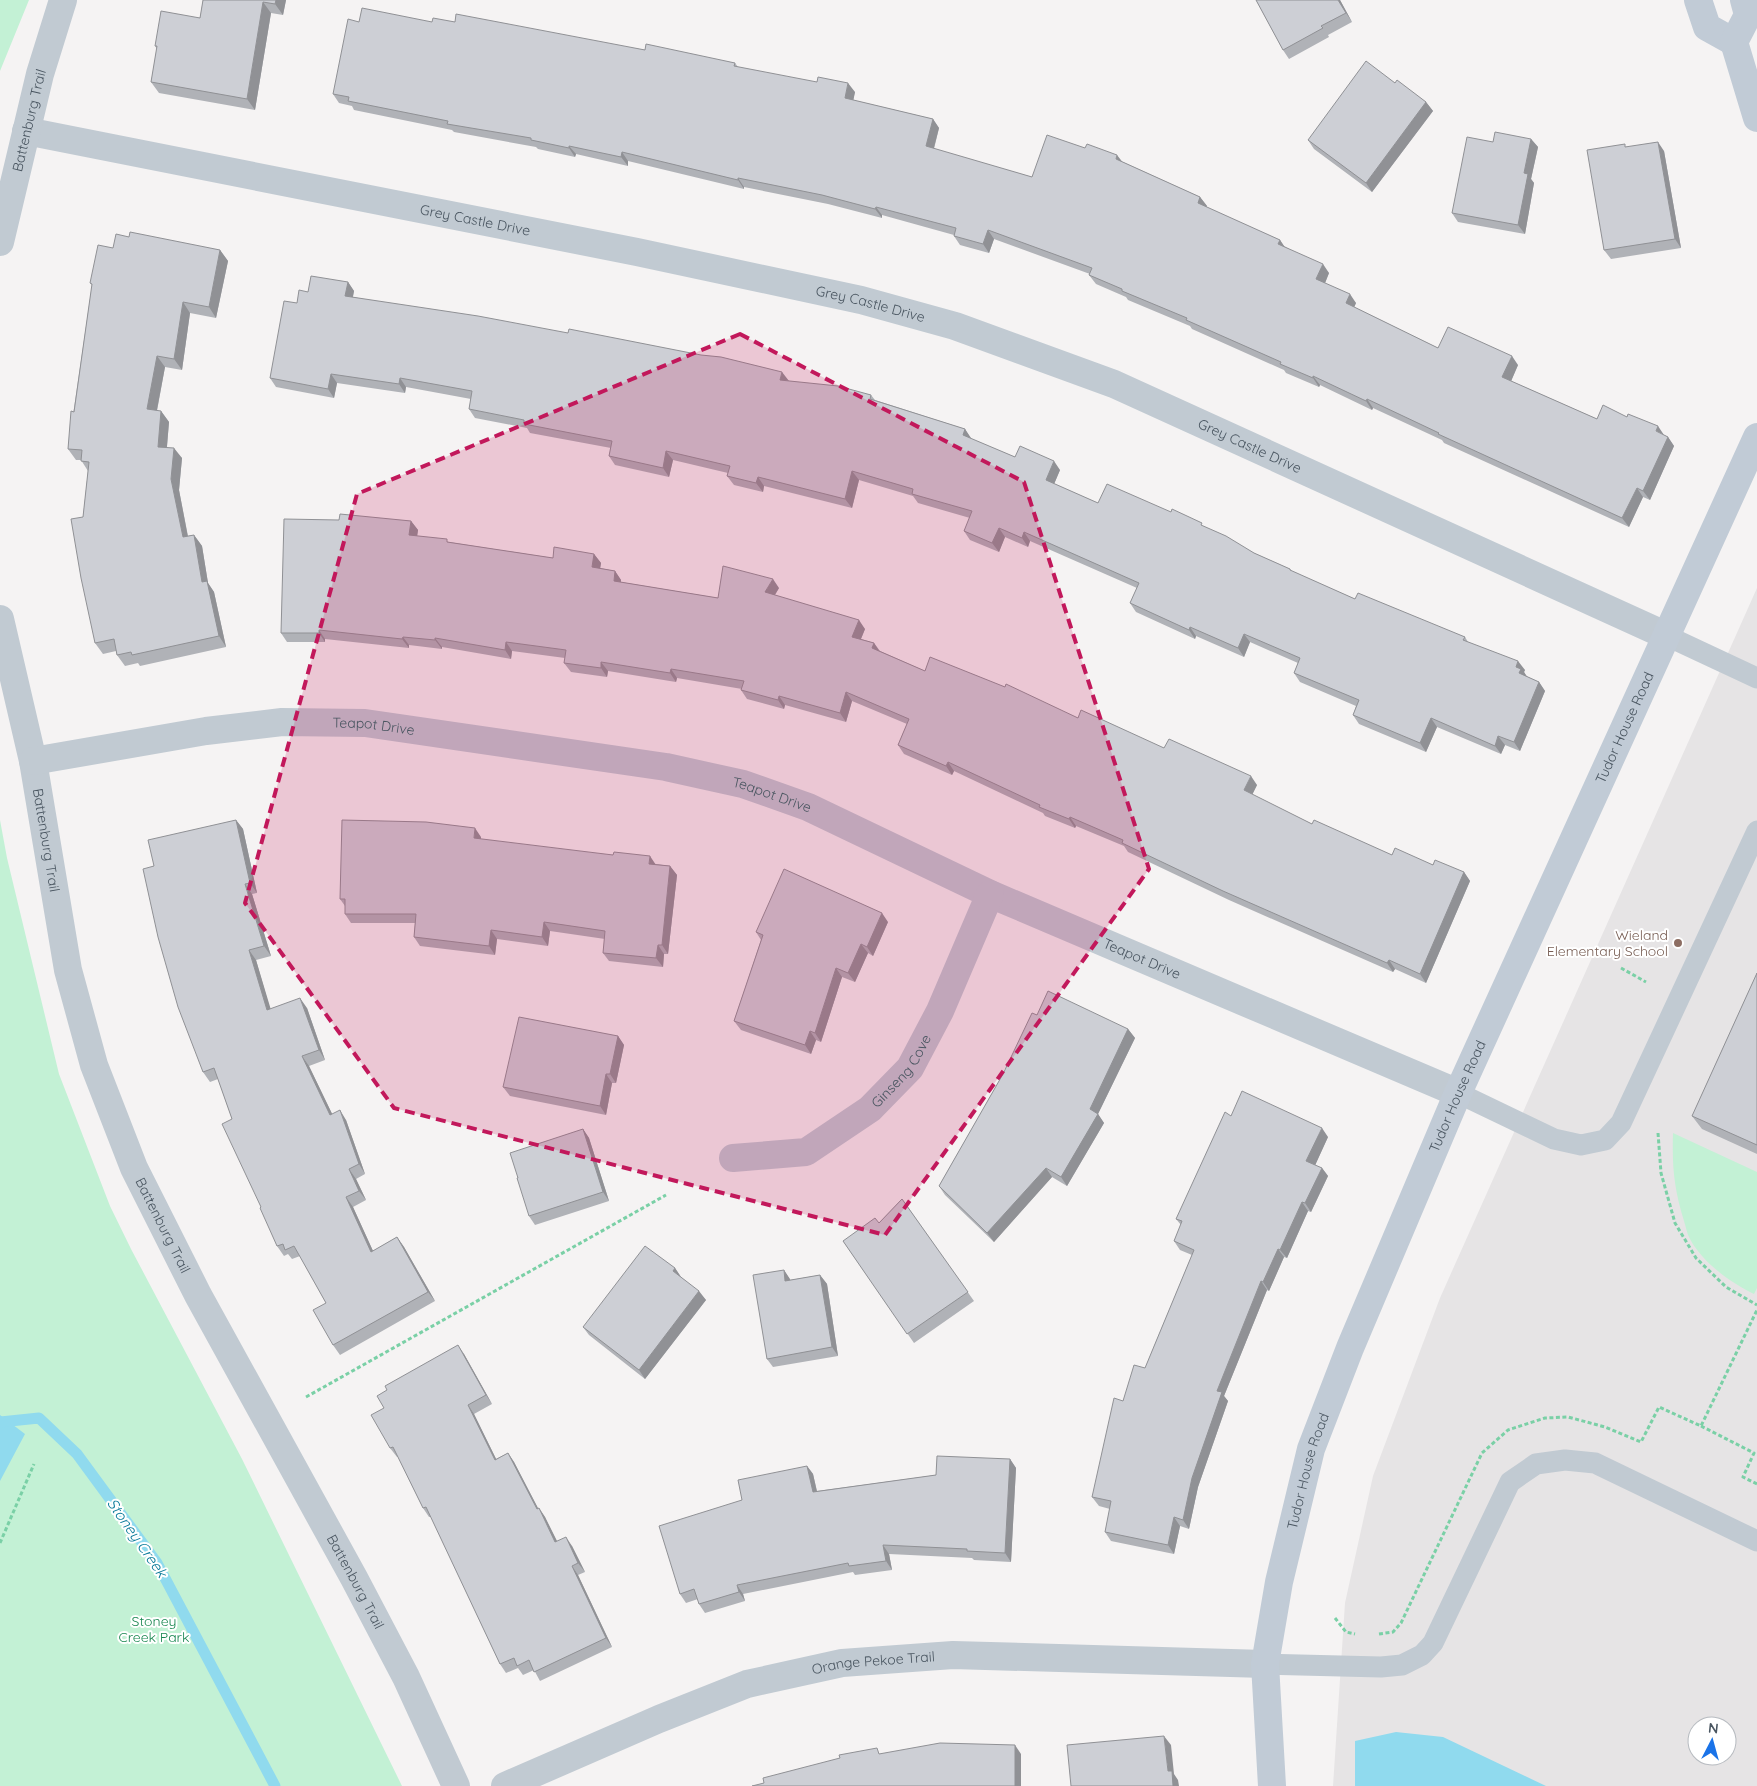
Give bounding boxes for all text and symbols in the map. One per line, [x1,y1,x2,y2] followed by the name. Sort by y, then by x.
[8,67,50,173] street label: Battenburg Trail
[419,200,532,240] street label: Grey Castle Drive
[814,282,927,326] street label: Grey Castle Drive
[1195,414,1305,477] street label: Grey Castle Drive
[1591,669,1658,786] street label: Tudor House Road
[333,714,416,739] street label: Teapot Drive
[731,773,814,817] street label: Teapot Drive
[29,787,64,893] street label: Battenburg Trail
[1547,926,1668,960] place label: Wieland Elementary School
[1101,934,1184,983] street label: Teapot Drive
[1672,937,1684,949] marker: Wieland Elementary School
[867,1031,935,1112] street label: Ginseng Cove
[1425,1038,1490,1155] street label: Tudor House Road
[131,1175,195,1276] street label: Battenburg Trail
[1283,1410,1333,1531] street label: Tudor House Road
[103,1494,173,1583] water label: Stoney Creek
[323,1531,388,1632] street label: Battenburg Trail
[119,1612,190,1646] park label: Stoney Creek Park
[810,1647,935,1678] street label: Orange Pekoe Trail
[1687,1716,1737,1766] north arrow
[1707,1719,1719,1738] text: N

